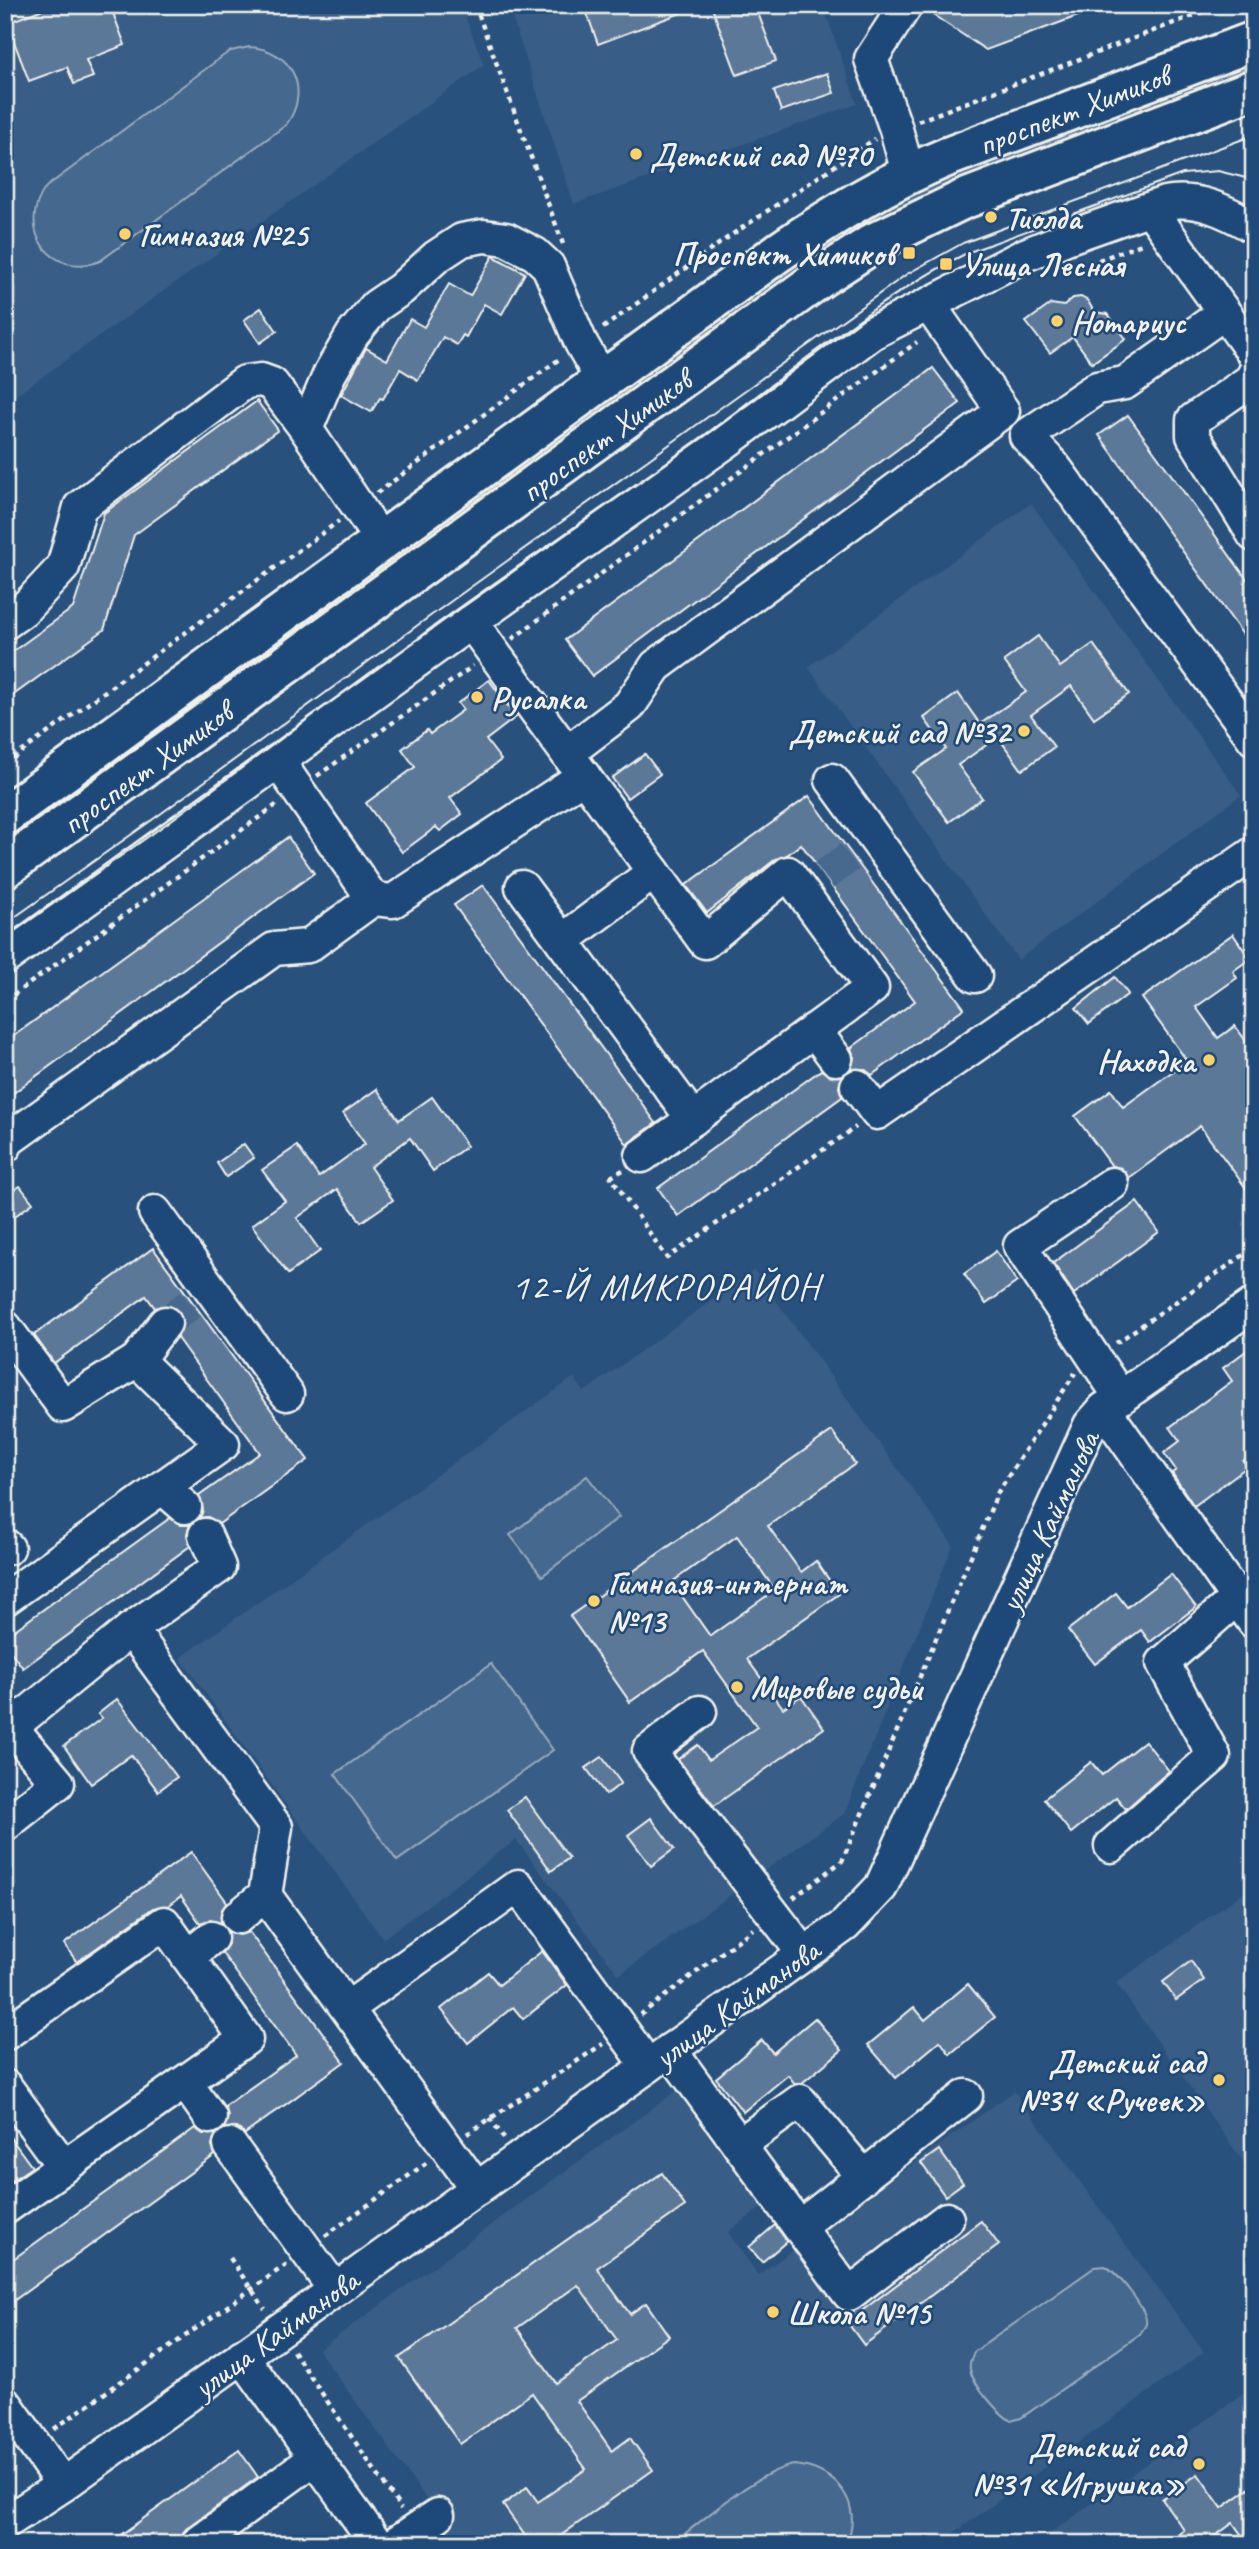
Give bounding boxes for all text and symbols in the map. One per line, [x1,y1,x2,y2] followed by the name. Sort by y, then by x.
[972,52,1181,166] street label: проспект Химиков
[650,134,874,176] place label: Детский сад №70
[628,146,644,162] marker: Детский сад №70
[1005,197,1083,239] place label: Тиолда
[983,209,999,225] marker: Тиолда
[139,214,310,256] place label: Гимназия №25
[117,226,133,242] marker: Гимназия №25
[673,233,900,275] place label: Проспект Химиков
[960,244,1127,286] place label: Улица Лесная
[901,245,917,261] marker: Проспект Химиков
[938,256,954,272] marker: Улица Лесная
[1071,301,1187,343] place label: Нотариус
[1049,313,1065,329] marker: Нотариус
[512,356,704,512] street label: проспект Химиков
[491,677,588,719] place label: Русалка
[53,688,245,844] street label: проспект Химиков
[469,689,485,705] marker: Русалка
[789,711,1013,753] place label: Детский сад №32
[1016,723,1032,739] marker: Детский сад №32
[1097,1040,1198,1082] place label: Находка
[1201,1052,1217,1068] marker: Находка
[511,1263,825,1310] district label: 12-Й МИКРОРАЙОН
[988,1422,1110,1620] street label: улица Кайманова
[608,1562,849,1642] place label: Гимназия-интернат №13
[586,1593,602,1609] marker: Гимназия-интернат №13
[751,1667,925,1709] place label: Мировые судьи
[729,1679,745,1695] marker: Мировые судьи
[644,1928,830,2079] street label: улица Кайманова
[1018,2041,1208,2121] place label: Детский сад №34 «Ручеек»
[1211,2072,1227,2088] marker: Детский сад №34 «Ручеек»
[183,2258,369,2409] street label: улица Кайманова
[787,2292,933,2334] place label: Школа №15
[765,2304,781,2320] marker: Школа №15
[972,2425,1188,2505] place label: Детский сад №31 «Игрушка»
[1191,2456,1207,2472] marker: Детский сад №31 «Игрушка»

